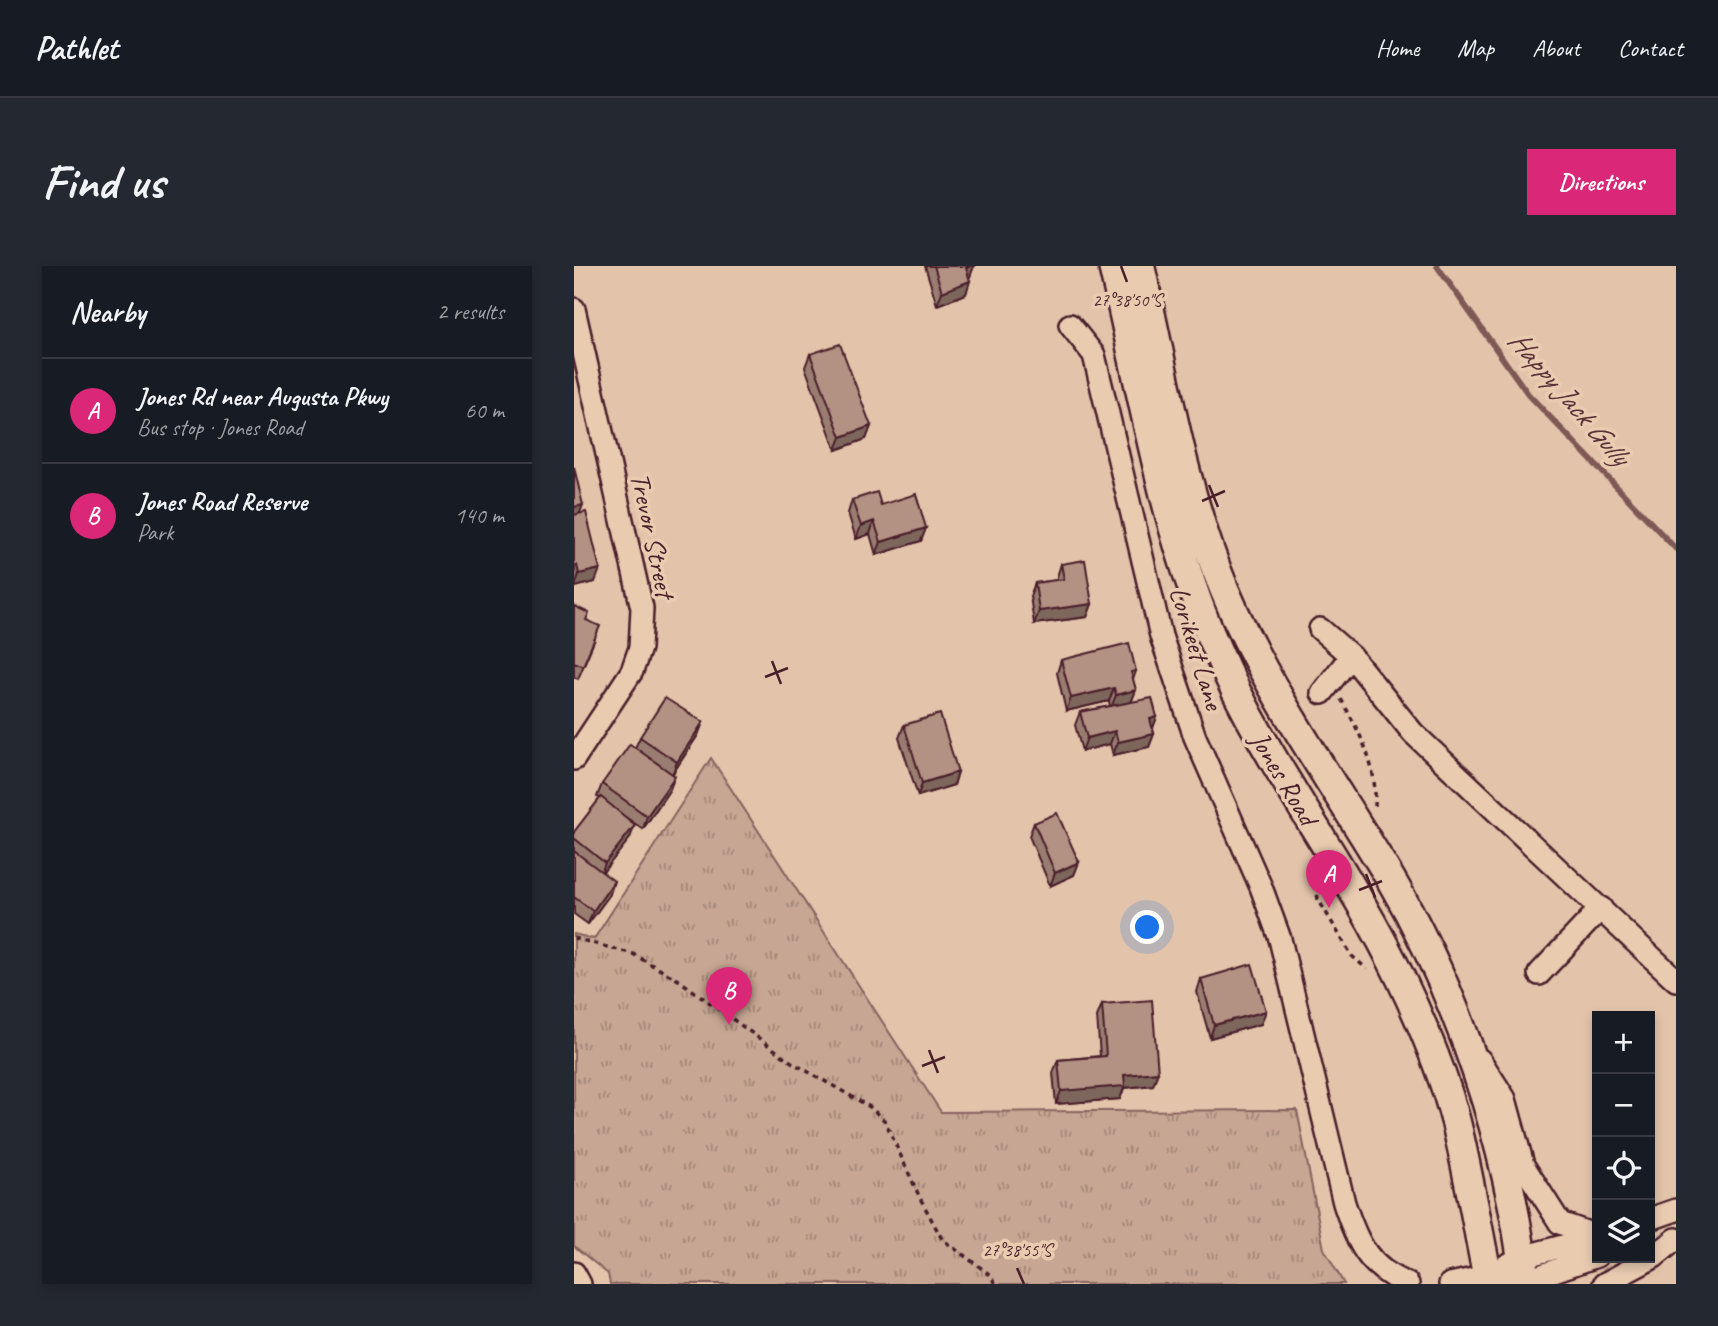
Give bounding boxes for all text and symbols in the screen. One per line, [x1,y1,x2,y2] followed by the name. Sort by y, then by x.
[35,27,118,69] text: Pathlet
[1376,33,1419,63] text: Home
[1457,33,1494,63] text: Map
[1532,33,1580,63] text: About
[1618,33,1683,63] text: Contact
[1527,149,1676,215] button: Directions
[42,151,164,213] text: Find us
[1093,289,1165,311] text: 27°38'50"S
[70,293,146,331] text: Nearby
[437,297,504,326] text: 2 results
[1500,322,1641,476] water label: Happy Jack Gully
[137,380,388,413] text: Jones Rd near Augusta Pkwy
[87,396,99,425] text: A
[465,396,504,425] text: 60 m
[137,413,303,442] text: Bus stop · Jones Road
[623,469,684,604] street label: Trevor Street
[137,485,307,518] text: Jones Road Reserve
[87,501,99,530] text: B
[455,501,504,530] text: 140 m
[137,518,173,547] text: Park
[1162,582,1233,715] street label: Lorikeet Lane
[1241,723,1328,835] street label: Jones Road
[1306,850,1352,908] pin: A
[1130,910,1164,944] your location
[706,967,752,1025] pin: B
[1592,1011,1655,1263] map controls
[1592,1011,1655,1074] button: +
[1592,1074,1655,1137] button: −
[1592,1137,1655,1200] button: locate
[1592,1200,1655,1263] button: layers
[983,1239,1055,1261] text: 27°38'55"S

